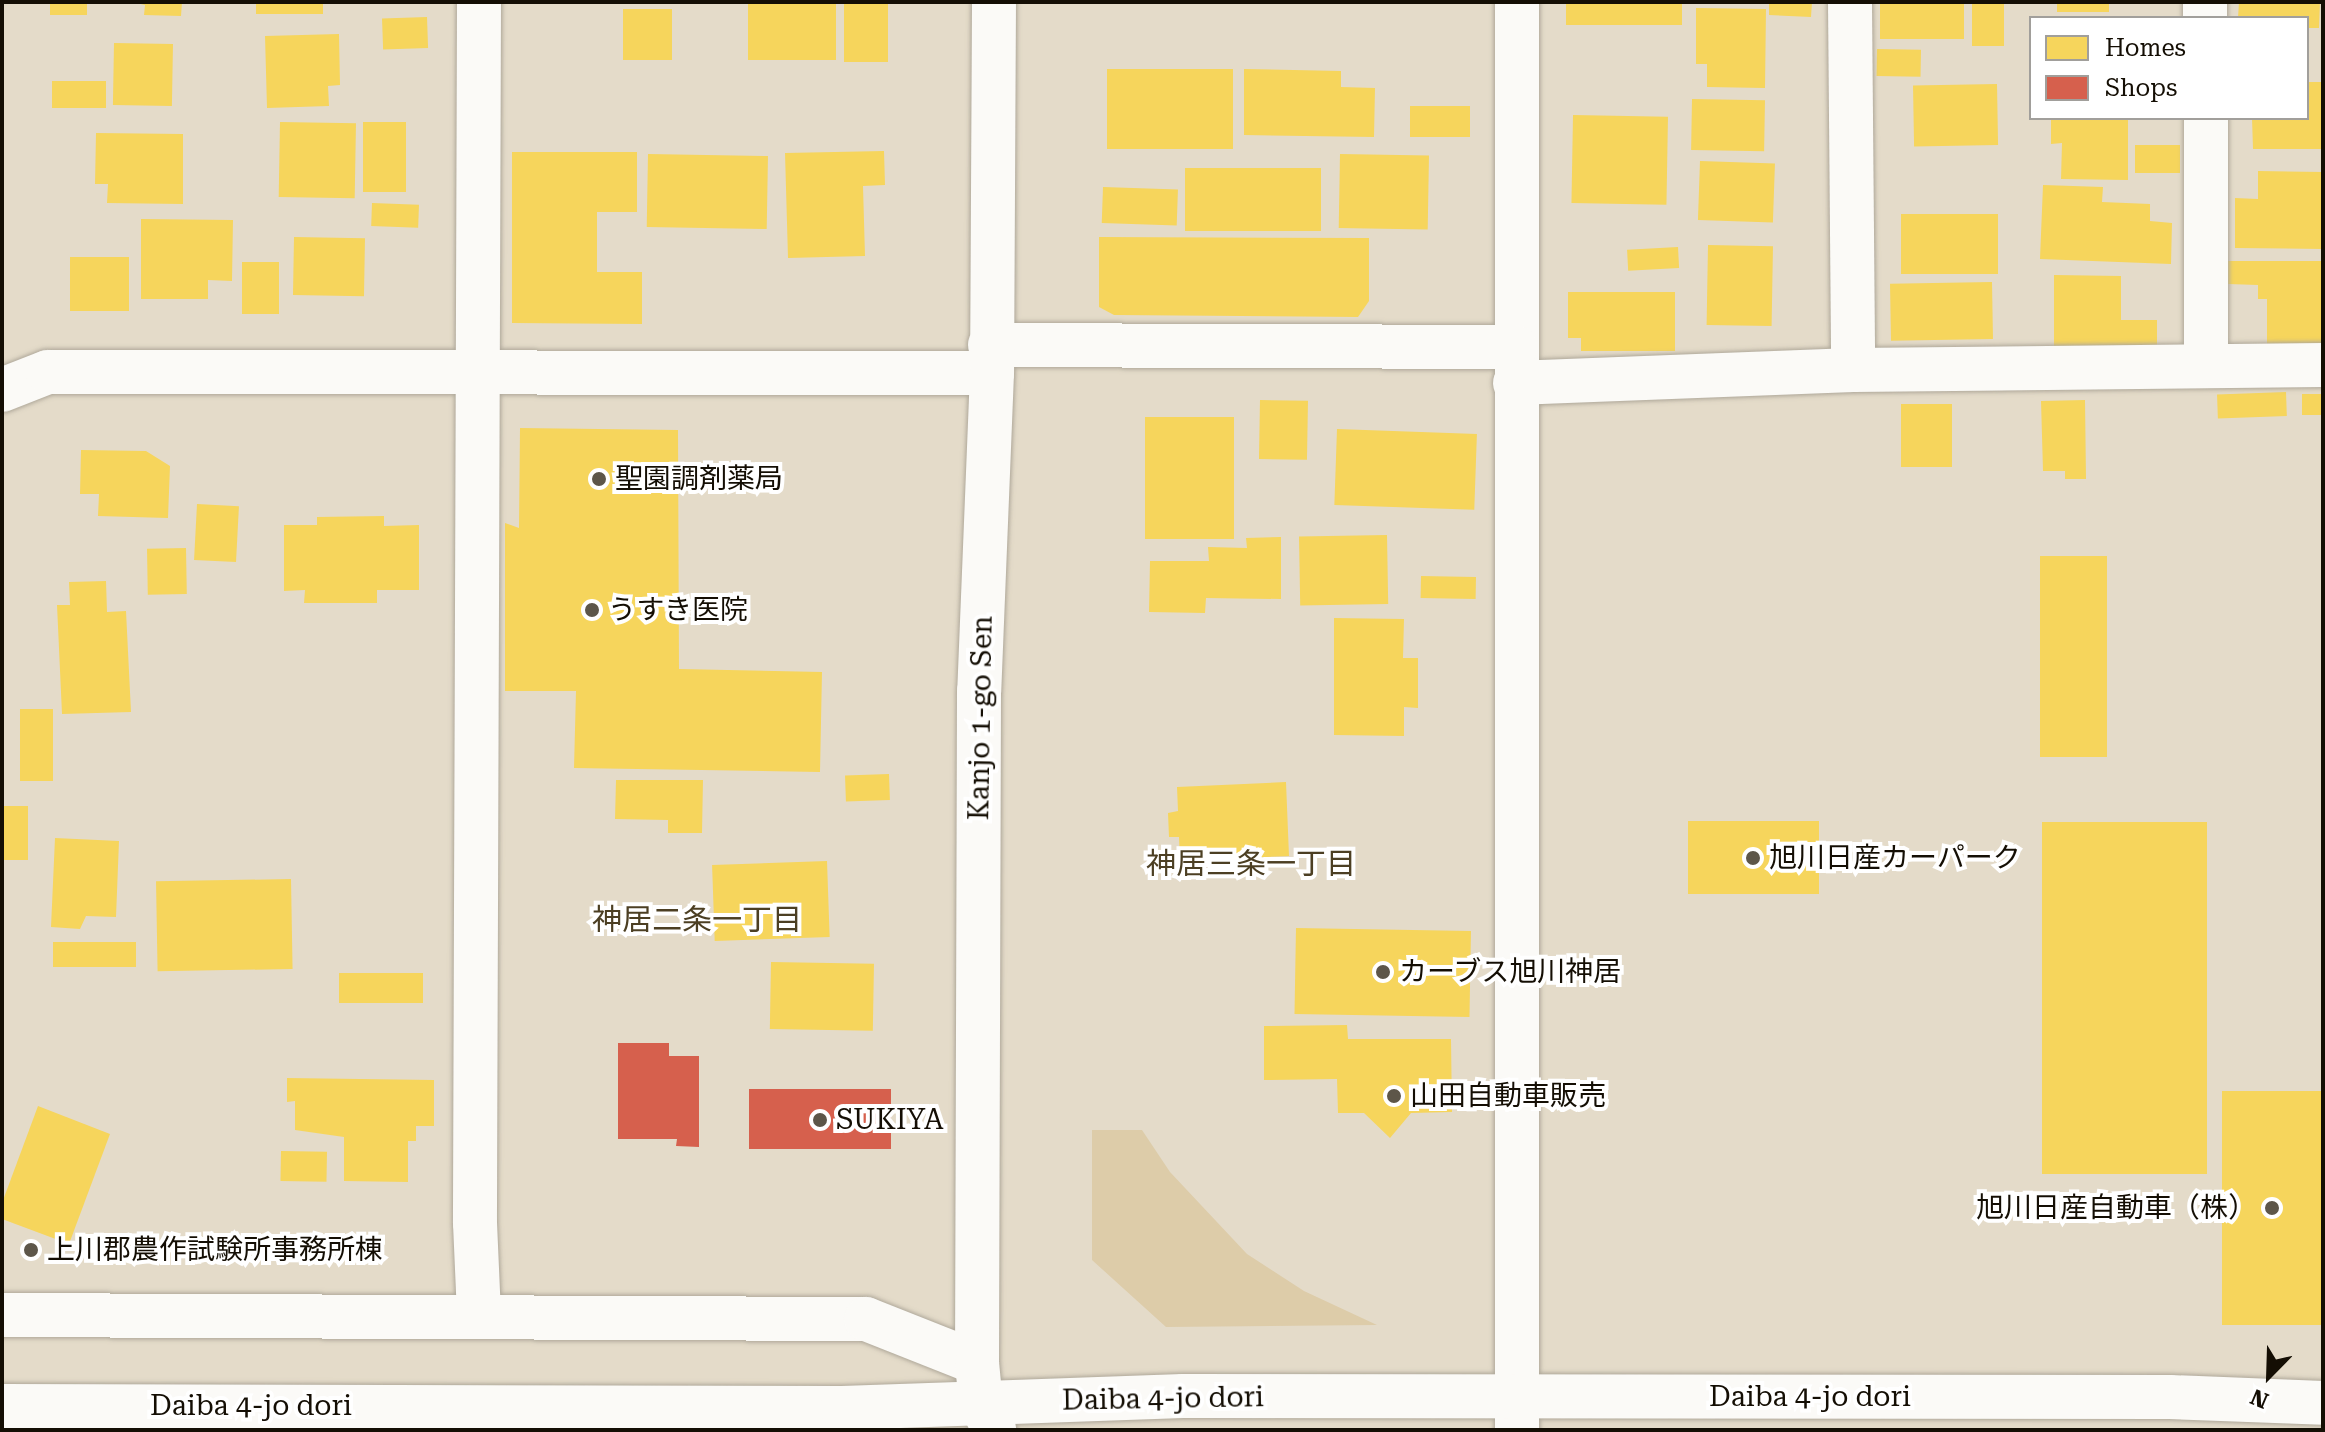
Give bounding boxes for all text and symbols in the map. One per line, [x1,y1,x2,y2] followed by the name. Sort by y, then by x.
[2029,16,2309,120] legend
[2105,34,2186,62] text: Homes
[2105,74,2177,102] text: Shops
[615,462,783,496] place label: 聖園調剤薬局
[590,470,608,488] marker: 聖園調剤薬局
[608,593,748,627] place label: うすき医院
[583,601,601,619] marker: うすき医院
[962,615,1000,821] street label: Kanjo 1-go Sen
[1769,841,2021,875] place label: 旭川日産カーパーク
[1146,846,1356,882] district label: 神居三条一丁目
[1744,849,1762,867] marker: 旭川日産カーパーク
[592,902,802,938] district label: 神居二条一丁目
[1399,955,1623,989] place label: カーブス旭川神居
[1374,963,1392,981] marker: カーブス旭川神居
[1410,1079,1606,1113] place label: 山田自動車販売
[1385,1087,1403,1105] marker: 山田自動車販売
[836,1103,944,1137] place label: SUKIYA
[811,1111,829,1129] marker: SUKIYA
[1976,1191,2256,1225] place label: 旭川日産自動車（株）
[2263,1199,2281,1217] marker: 旭川日産自動車（株）
[47,1233,383,1267] place label: 上川郡農作試験所事務所棟
[22,1241,40,1259] marker: 上川郡農作試験所事務所棟
[2229,1336,2309,1416] north arrow
[1062,1380,1264,1418] street label: Daiba 4-jo dori
[1709,1380,1911,1414] street label: Daiba 4-jo dori
[2247,1384,2272,1413] text: N
[150,1389,352,1423] street label: Daiba 4-jo dori

